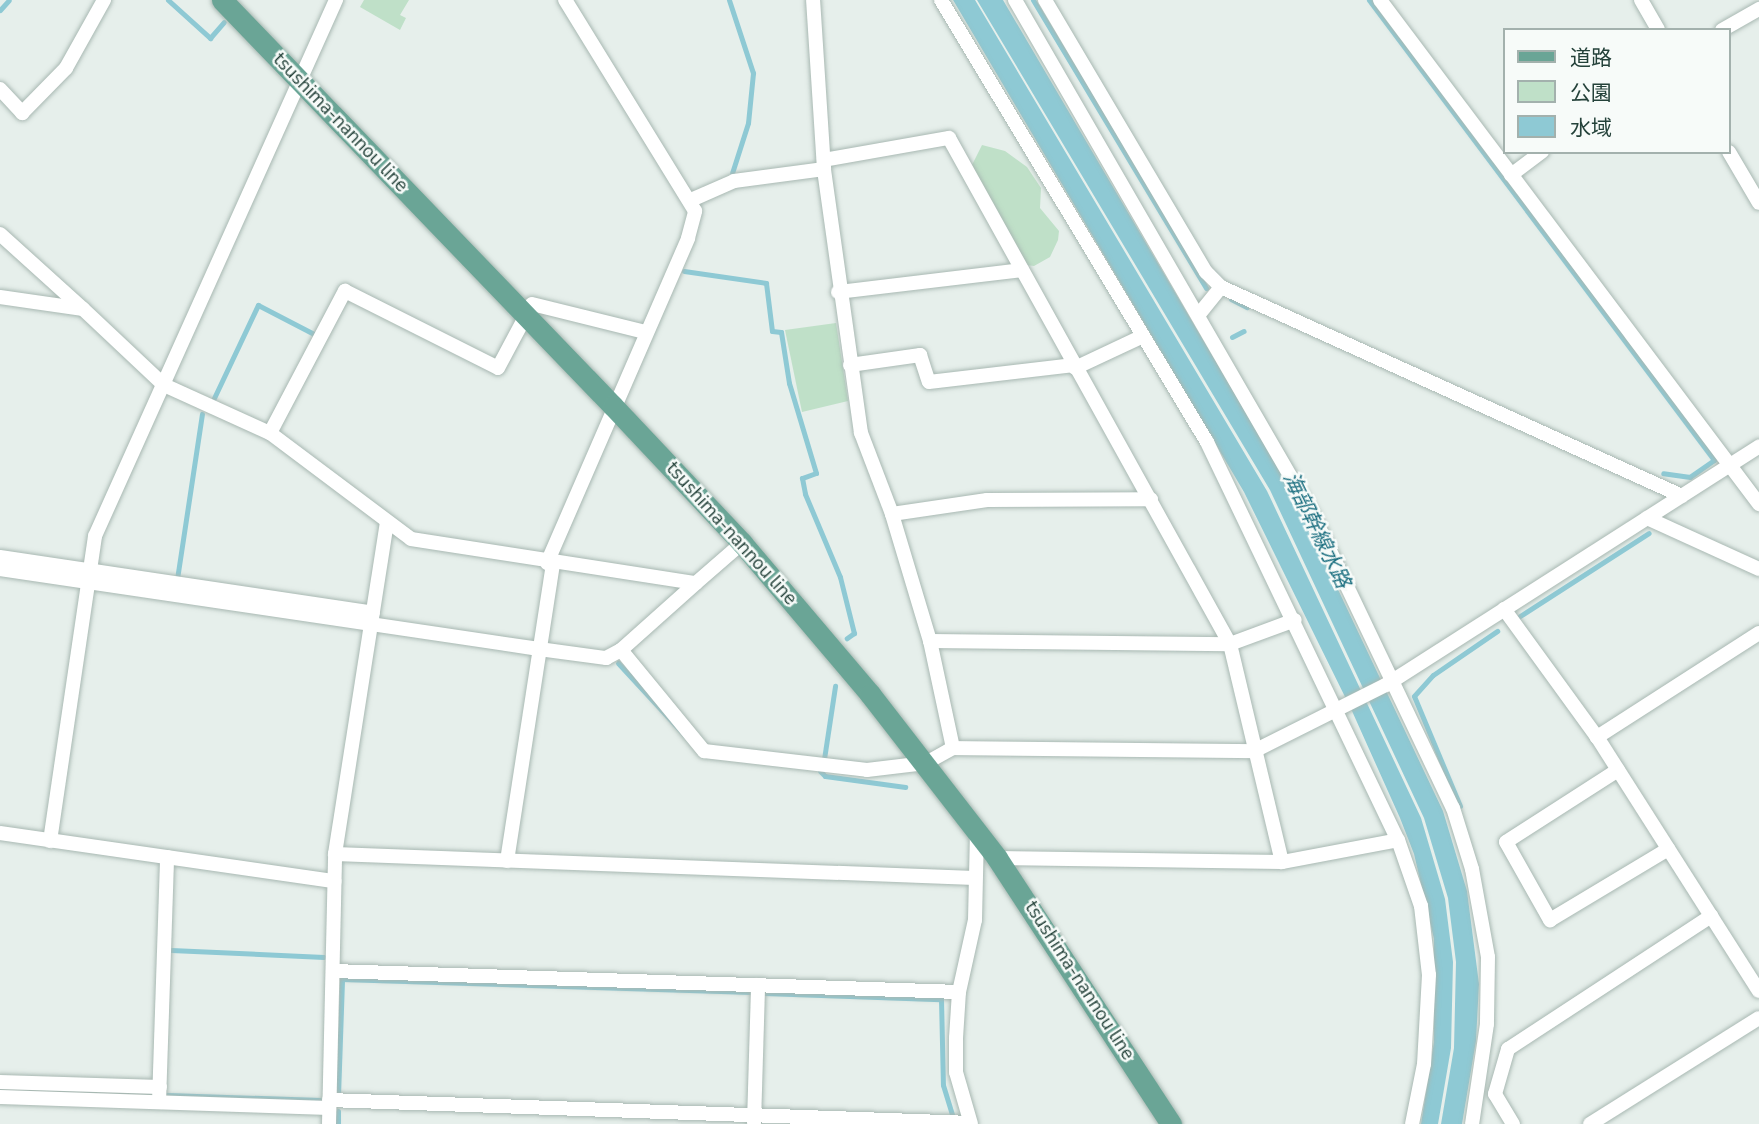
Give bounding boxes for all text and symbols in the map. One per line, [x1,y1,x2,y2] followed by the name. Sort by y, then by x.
[1504,28,1731,154] legend
[1570,44,1612,72] text: 道路
[268,49,412,197] street label: tsushima-nannou line
[1570,79,1612,107] text: 公園
[1570,114,1612,142] text: 水域
[661,458,801,610] street label: tsushima-nannou line
[1278,468,1356,592] water label: 海部幹線水路
[1019,897,1139,1065] street label: tsushima-nannou line

